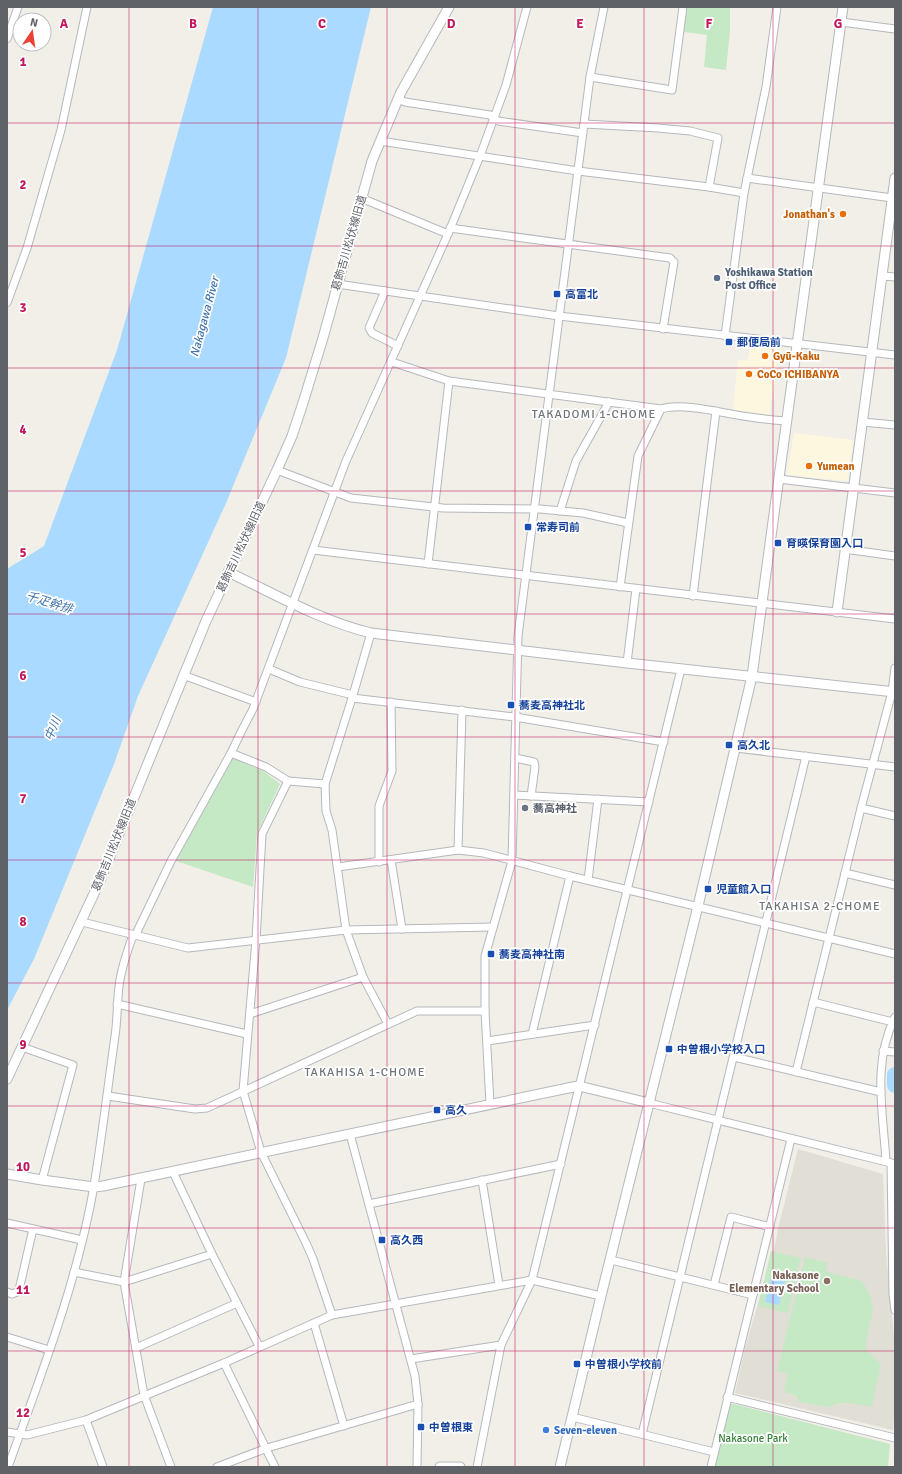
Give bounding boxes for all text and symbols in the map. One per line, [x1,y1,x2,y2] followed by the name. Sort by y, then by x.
[12,12,52,52] north arrow
[29,16,39,30] text: N
[60,16,69,32] text: A
[189,16,197,32] text: B
[318,16,326,32] text: C
[447,16,456,32] text: D
[576,16,584,32] text: E
[706,16,713,32] text: F
[834,16,842,32] text: G
[19,54,27,70] text: 1
[19,177,27,193] text: 2
[329,194,369,292] street label: 葛飾吉川松伏線旧道
[783,208,835,221] place label: Jonathan's
[838,209,848,219] marker: Jonathan's
[724,266,813,292] place label: Yoshikawa Station Post Office
[712,273,722,283] marker: Yoshikawa Station Post Office
[187,274,223,359] water label: Nakagawa River
[565,288,598,301] place label: 高富北
[552,289,562,299] marker: 高富北
[19,300,27,316] text: 3
[737,336,781,349] place label: 郵便局前
[724,337,734,347] marker: 郵便局前
[773,350,820,363] place label: Gyū-Kaku
[760,351,770,361] marker: Gyū-Kaku
[757,368,839,381] place label: CoCo ICHIBANYA
[744,369,754,379] marker: CoCo ICHIBANYA
[532,407,656,422] district label: TAKADOMI 1-CHOME
[19,422,27,438] text: 4
[816,460,855,473] place label: Yumean
[804,461,814,471] marker: Yumean
[214,499,268,595] street label: 葛飾吉川松伏線旧道
[536,521,580,534] place label: 常寿司前
[523,522,533,532] marker: 常寿司前
[786,537,863,550] place label: 育暎保育園入口
[773,538,783,548] marker: 育暎保育園入口
[19,545,27,561] text: 5
[24,589,76,618] water label: 千疋幹排
[19,668,27,684] text: 6
[518,699,585,712] place label: 蕎麦高神社北
[506,700,516,710] marker: 蕎麦高神社北
[42,713,65,743] water label: 中川
[737,739,770,752] place label: 高久北
[724,740,734,750] marker: 高久北
[19,791,27,807] text: 7
[89,797,139,893] street label: 葛飾吉川松伏線旧道
[532,802,577,815] place label: 蕎高神社
[520,803,530,813] marker: 蕎高神社
[716,883,771,896] place label: 児童館入口
[703,884,713,894] marker: 児童館入口
[759,899,881,914] district label: TAKAHISA 2-CHOME
[19,914,27,930] text: 8
[498,948,565,961] place label: 蕎麦高神社南
[486,949,496,959] marker: 蕎麦高神社南
[19,1037,27,1053] text: 9
[677,1043,765,1056] place label: 中曽根小学校入口
[664,1044,674,1054] marker: 中曽根小学校入口
[304,1065,426,1080] district label: TAKAHISA 1-CHOME
[445,1104,467,1117] place label: 高久
[432,1105,442,1115] marker: 高久
[16,1159,30,1175] text: 10
[390,1234,423,1247] place label: 高久西
[377,1235,387,1245] marker: 高久西
[729,1269,820,1295] place label: Nakasone Elementary School
[822,1276,832,1286] marker: Nakasone Elementary School
[16,1282,30,1298] text: 11
[585,1358,662,1371] place label: 中曽根小学校前
[572,1359,582,1369] marker: 中曽根小学校前
[16,1405,30,1421] text: 12
[429,1421,473,1434] place label: 中曽根東
[416,1422,426,1432] marker: 中曽根東
[554,1424,617,1437] place label: Seven-eleven
[541,1425,551,1435] marker: Seven-eleven
[718,1432,788,1445] park label: Nakasone Park

